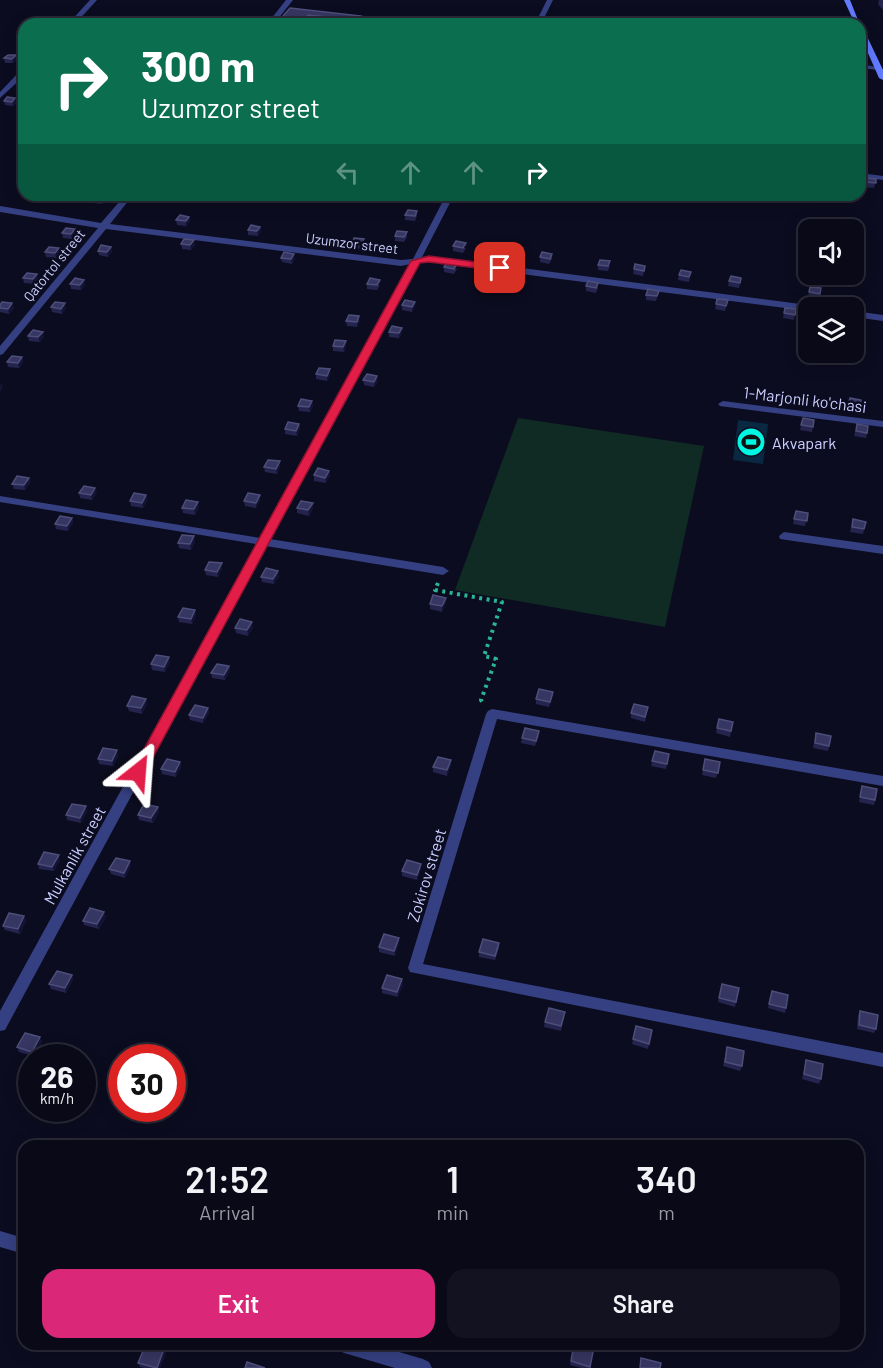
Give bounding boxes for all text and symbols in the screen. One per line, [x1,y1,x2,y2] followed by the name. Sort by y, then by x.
[141,40,255,90] text: 300 m
[42,42,120,120] icon: right
[141,91,320,123] text: Uzumzor street
[331,156,364,189] icon: left
[394,156,427,189] icon: ahead
[457,156,490,189] icon: ahead
[520,156,553,189] icon: right
[798,219,864,363] map controls
[798,219,864,285] button: sound
[20,225,88,305] street label: Qatortol street
[305,229,399,257] street label: Uzumzor street
[474,242,525,293] pin
[483,251,516,284] icon: arrive
[798,297,864,363] button: layers
[742,382,868,416] street label: 1-Marjonli ko'chasi
[735,426,767,458] sports icon: Akvapark
[772,433,836,452] place label: Akvapark
[106,740,170,804] position arrow
[39,803,109,907] street label: Mulkanlik street
[403,826,449,924] street label: Zokirov street
[108,1044,186,1122] speed limit sign: 30
[41,1058,73,1094] text: 26
[40,1089,74,1107] text: km/h
[185,1157,269,1200] text: 21:52
[446,1157,459,1200] text: 1
[636,1157,697,1200] text: 340
[199,1200,255,1224] text: Arrival
[436,1200,469,1224] text: min
[658,1200,675,1224] text: m
[42,1269,435,1338] button: Exit
[447,1269,840,1338] button: Share

